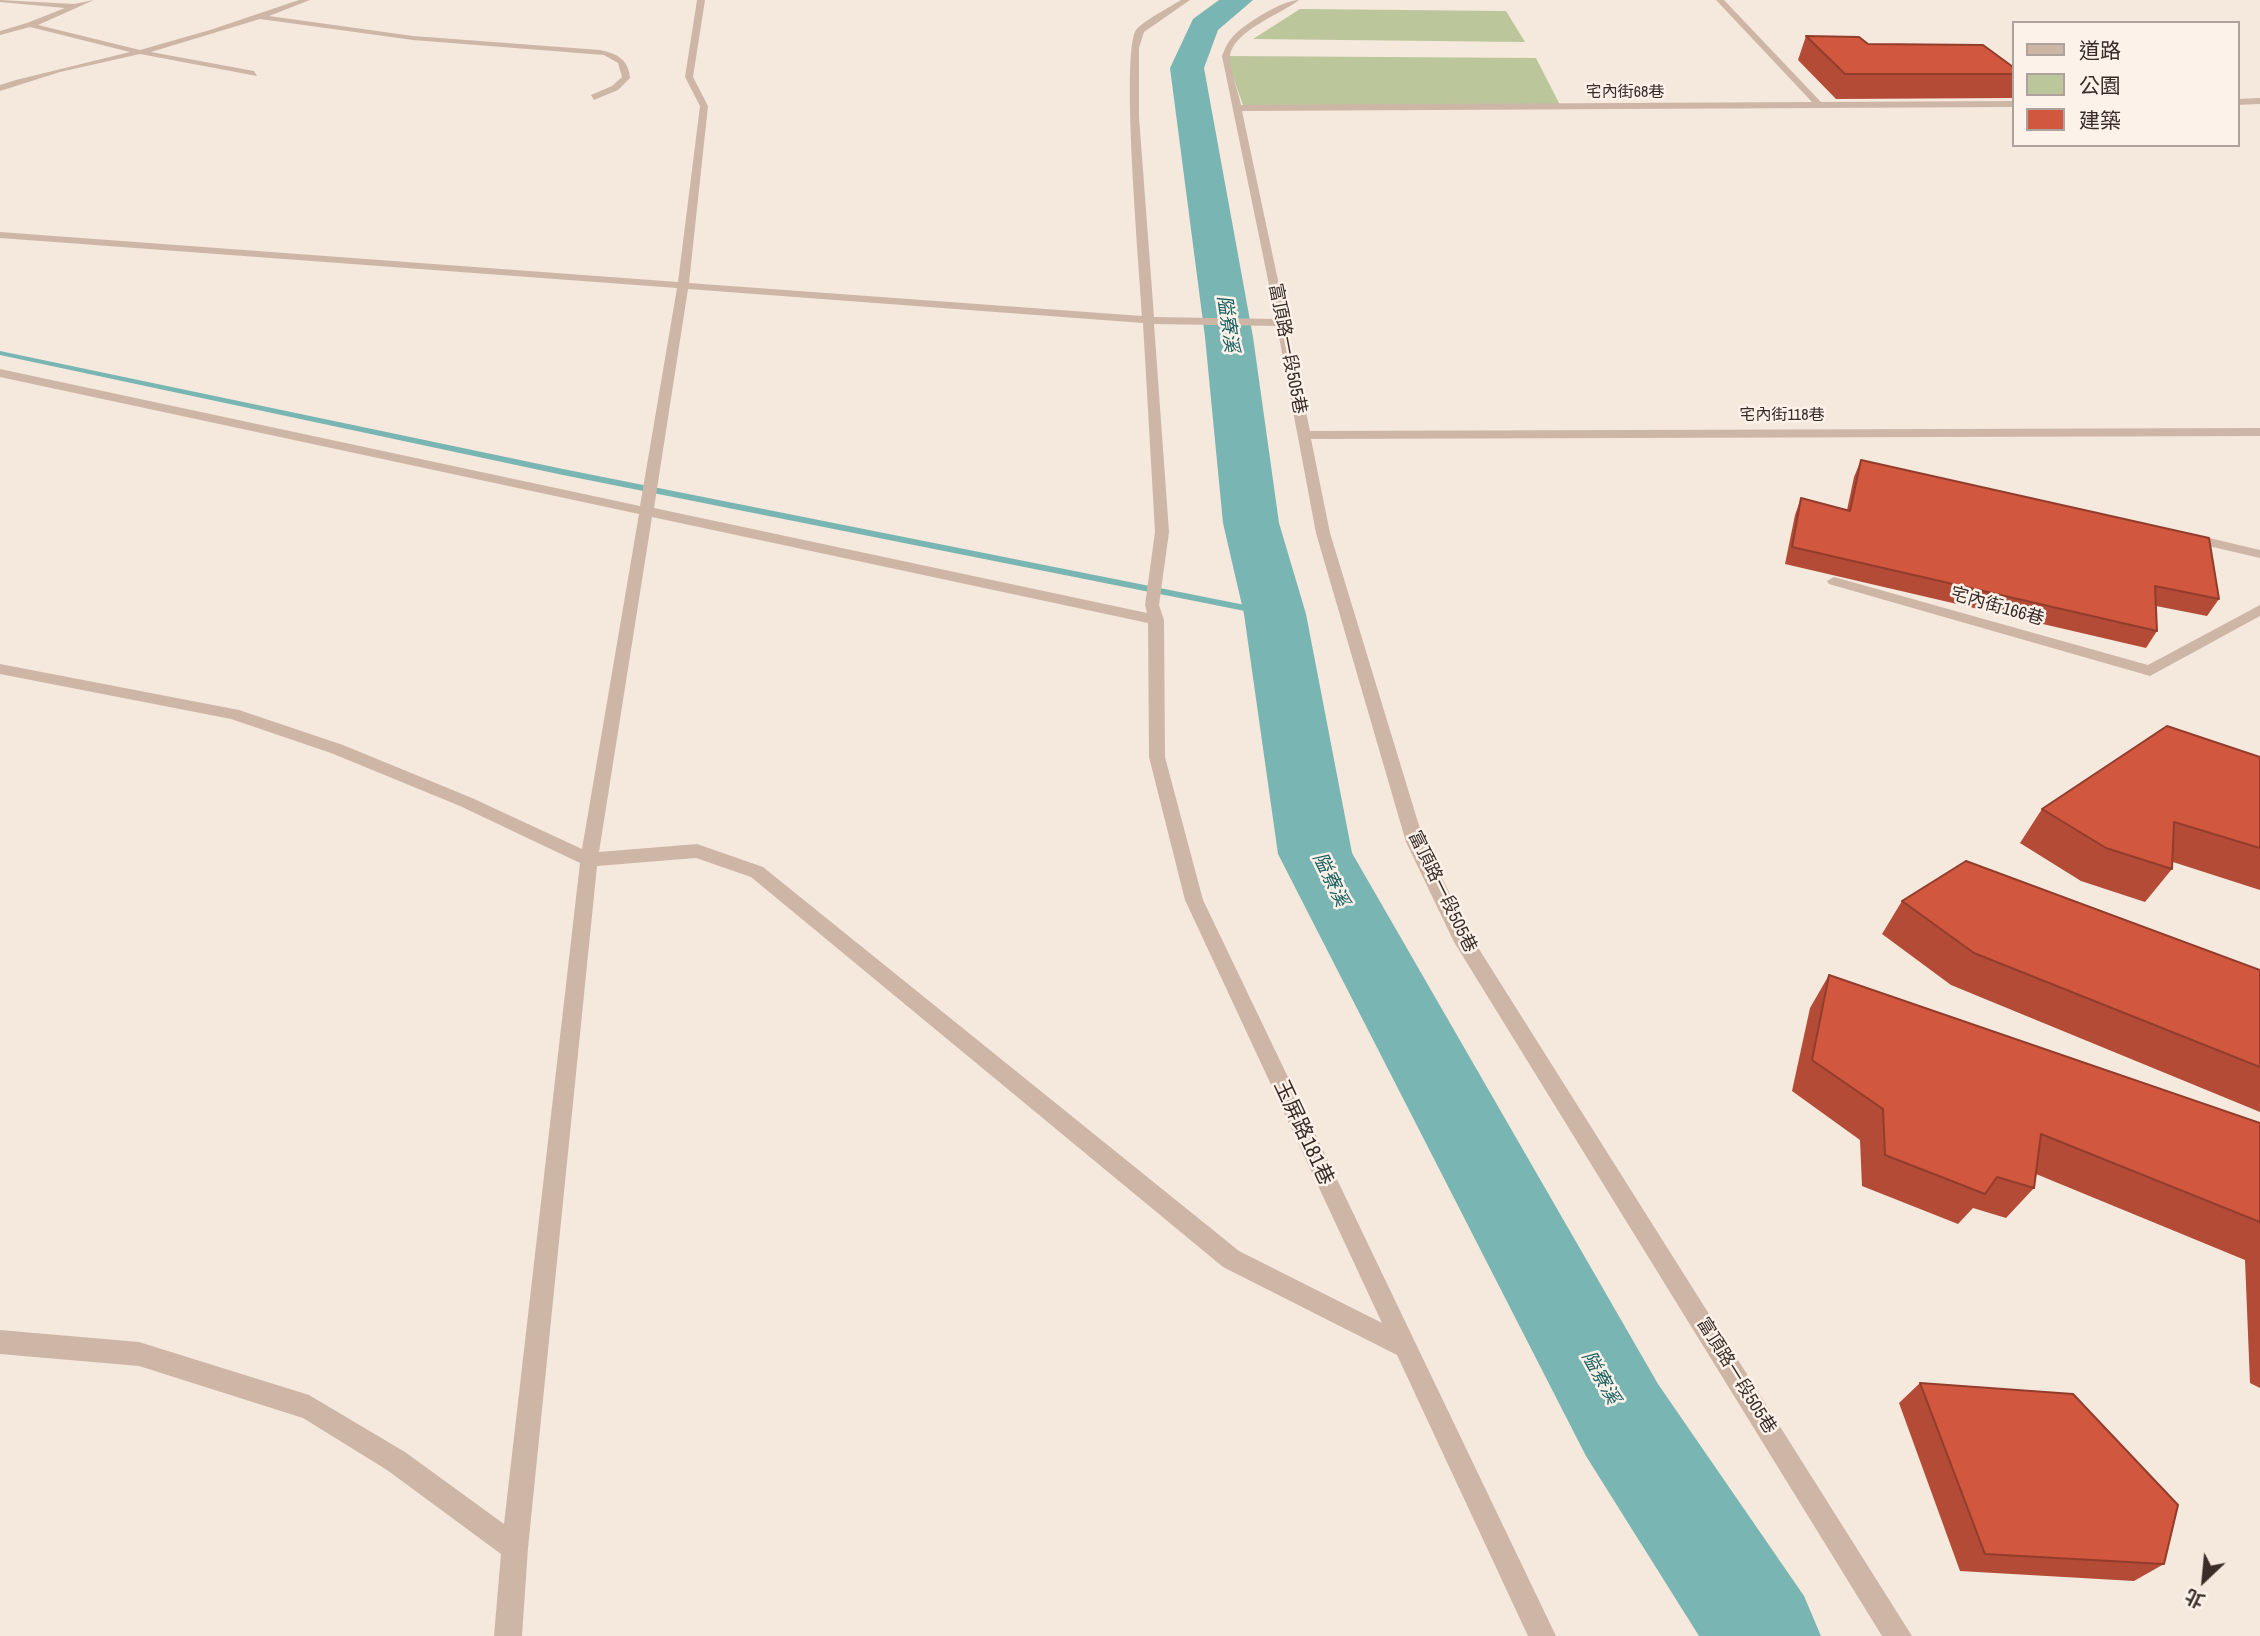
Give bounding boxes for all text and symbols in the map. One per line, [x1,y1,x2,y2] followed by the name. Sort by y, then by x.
[2011,21,2239,147] legend
[2079,36,2121,65] text: 道路
[2079,71,2121,100] text: 公園
[1586,83,1664,103] street label: 宅內街68巷
[2079,106,2121,135] text: 建築
[1264,282,1310,416] street label: 富頂路一段505巷
[1212,294,1242,354] water label: 隘寮溪
[1740,406,1824,426] street label: 宅內街118巷
[1948,583,2046,631] street label: 宅內街166巷
[1403,828,1481,956] street label: 富頂路一段505巷
[1307,849,1353,911] water label: 隘寮溪
[1268,1077,1338,1189] street label: 玉屏路181巷
[1692,1314,1780,1438] street label: 富頂路一段505巷
[1576,1348,1624,1408] water label: 隘寮溪
[2169,1545,2239,1615] north arrow
[2181,1583,2209,1615] text: 北

